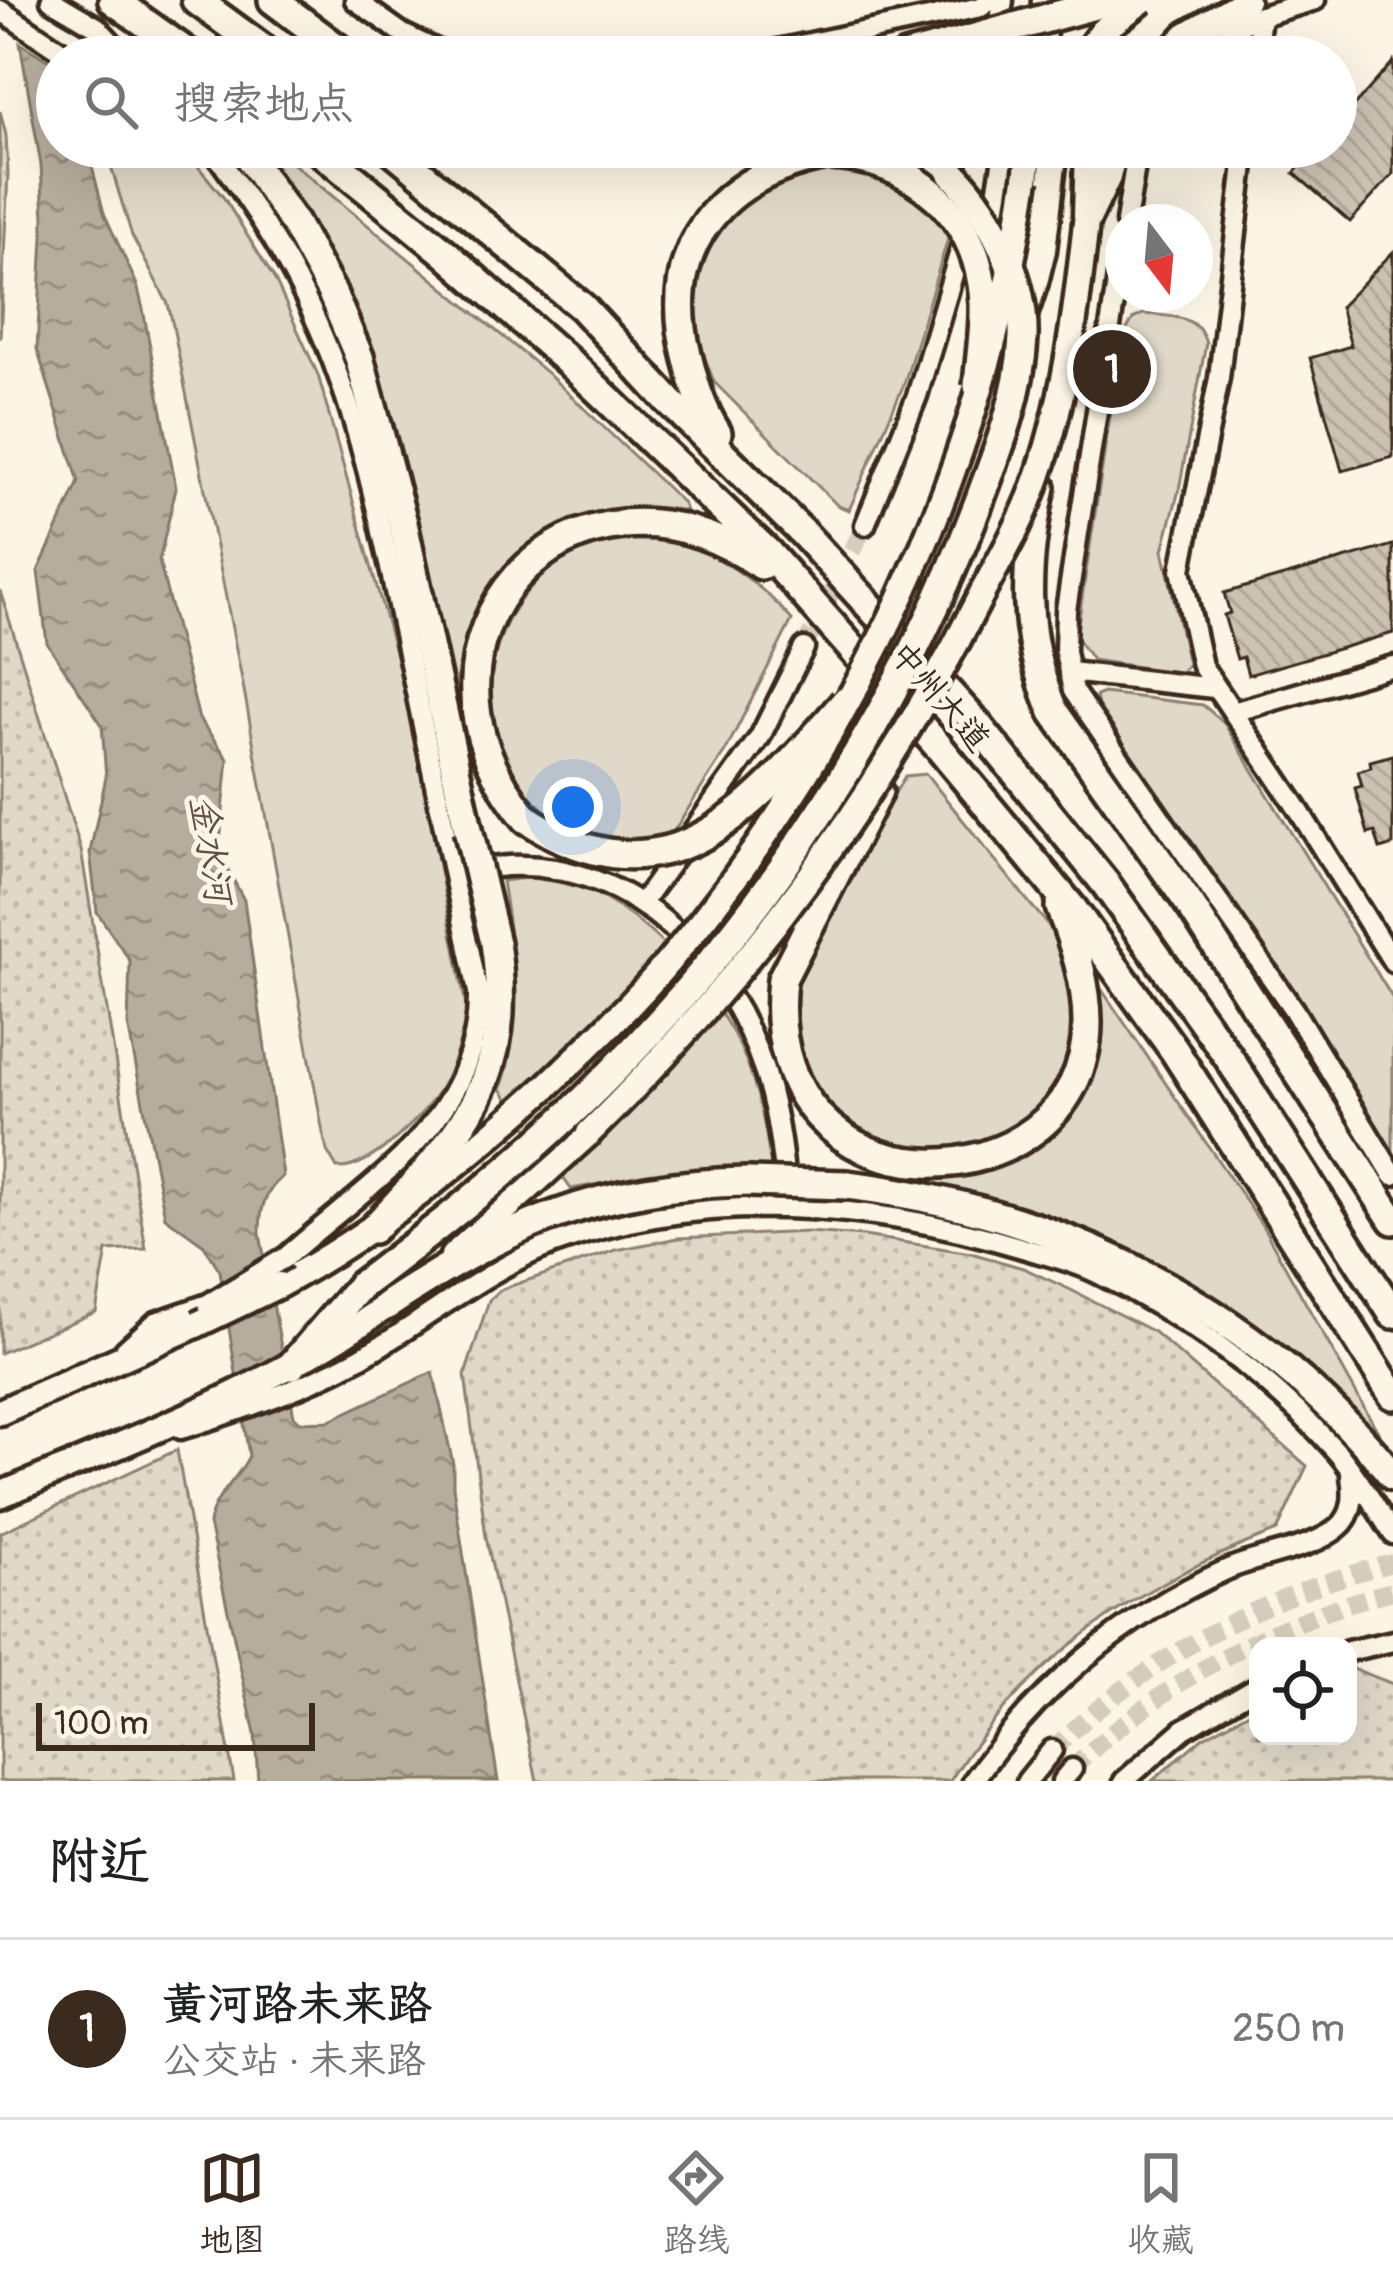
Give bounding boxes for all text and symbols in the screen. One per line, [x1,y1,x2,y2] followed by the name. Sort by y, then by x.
[36,36,1357,168] search box
[78,69,144,135] icon: search
[174,76,354,132] text: 搜索地点
[1105,204,1213,312] north arrow
[1073,324,1151,414] pin: 1
[881,634,999,760] street label: 中州大道
[543,777,603,837] your location
[180,792,242,911] water label: 金水河
[1249,1637,1357,1745] map controls
[1249,1637,1357,1745] button: locate
[36,1697,315,1750] scale bar
[54,1703,148,1744] text: 100 m
[48,1830,150,1894] text: 附近
[162,1977,432,2033] text: 黄河路未来路
[79,2004,95,2053] text: 1
[1232,2004,1345,2053] text: 250 m
[162,2036,426,2085] text: 公交站 · 未来路
[199,2145,265,2261] tab: 地图
[663,2145,729,2261] tab: 路线
[1128,2145,1194,2261] tab: 收藏

